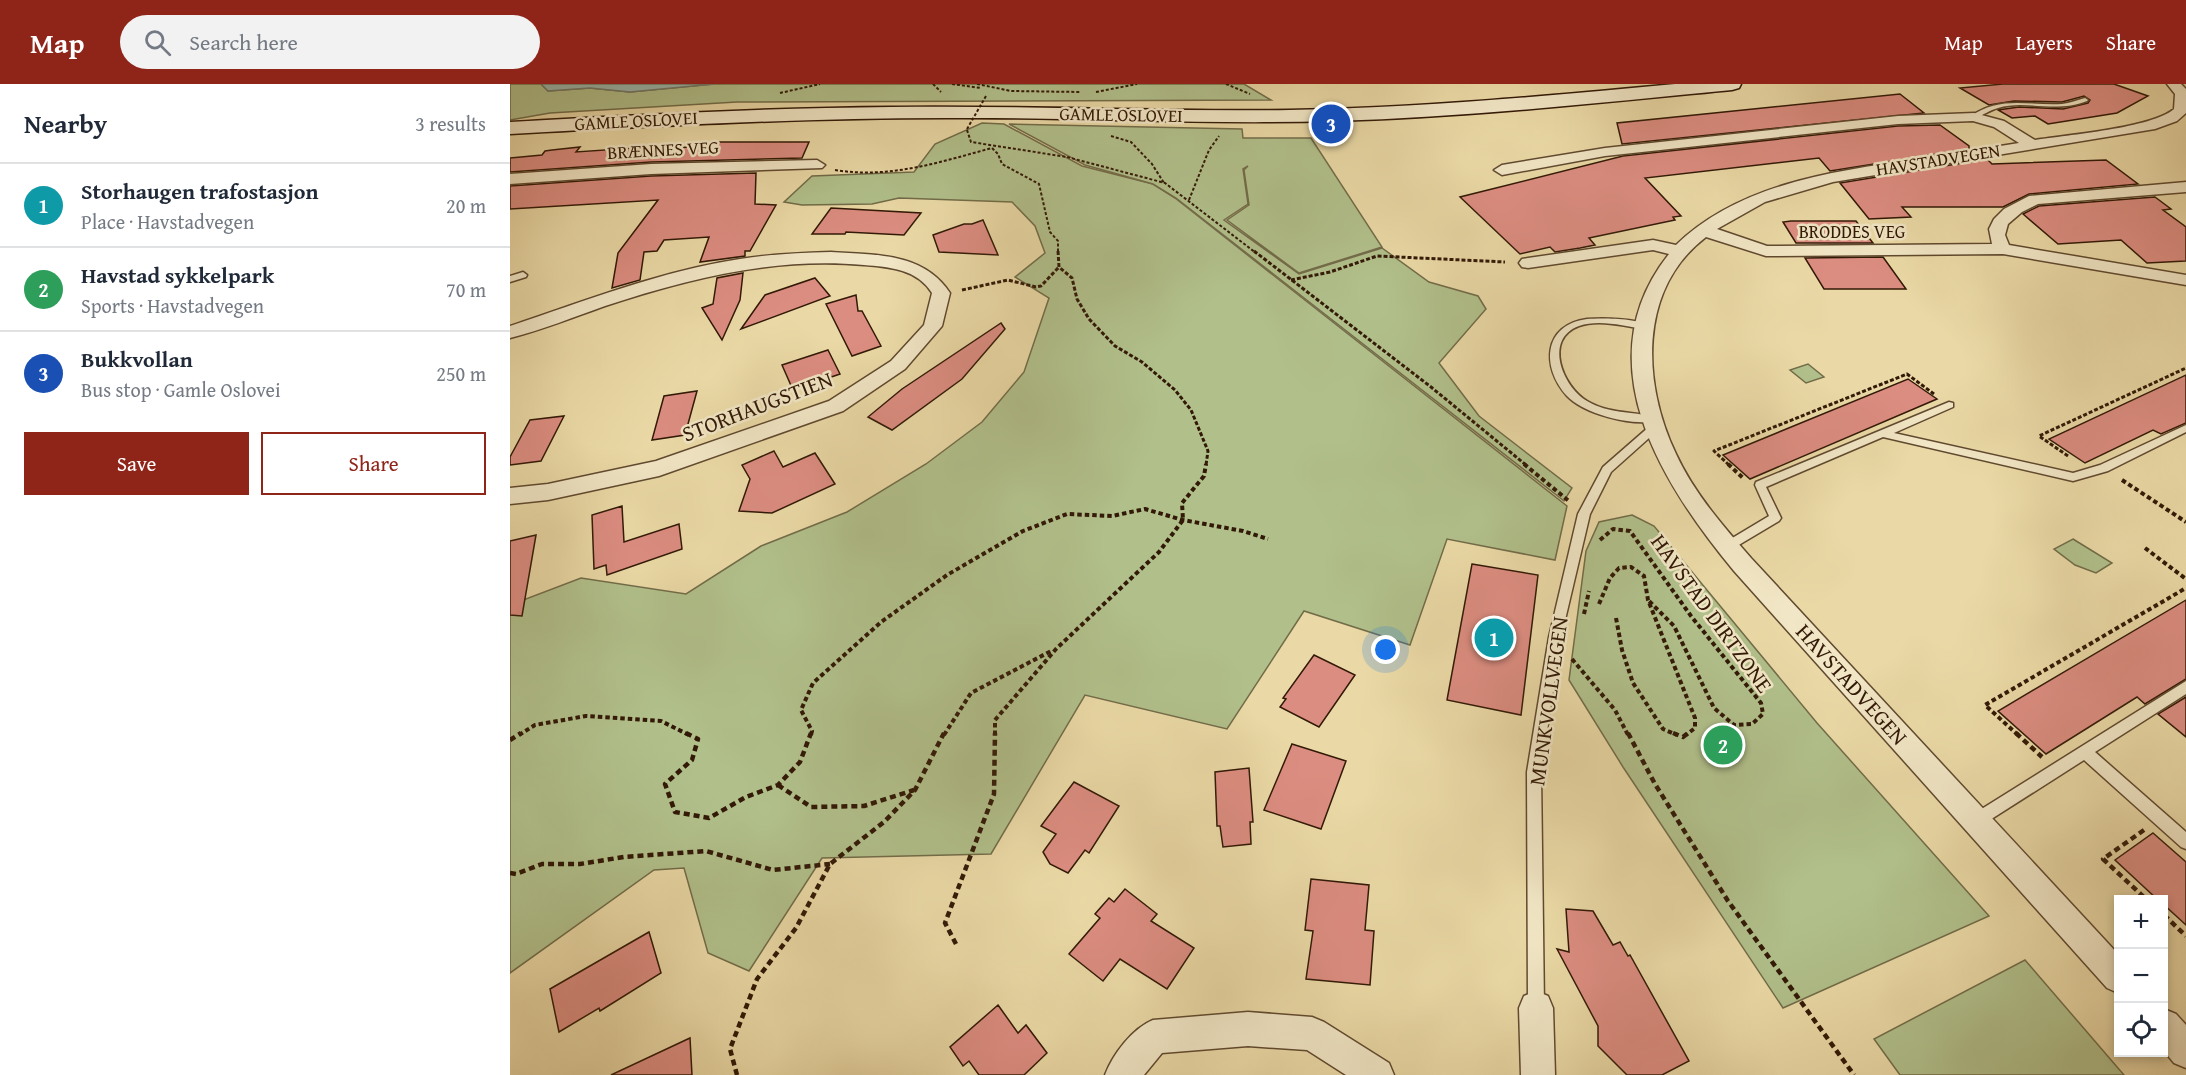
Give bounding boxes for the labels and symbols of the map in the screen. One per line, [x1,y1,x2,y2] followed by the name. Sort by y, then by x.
[1059,100,1183,129] street label: GAMLE OSLOVEI
[1312,102,1350,147] pin: 3
[574,104,698,137] street label: GAMLE OSLOVEI
[607,133,720,166] street label: BRÆNNES VEG
[1874,136,2002,183] street label: HAVSTADVEGEN
[1799,218,1906,245] street label: BRODDES VEG
[677,363,837,449] street label: STORHAUGSTIEN
[1643,527,1781,699] street label: HAVSTAD DIRTZONE
[1520,614,1576,788] street label: MUNKVOLLVEGEN
[1474,616,1514,660] pin: 1
[1789,616,1915,752] street label: HAVSTADVEGEN
[1371,635,1400,664] your location
[1704,722,1742,768] pin: 2

